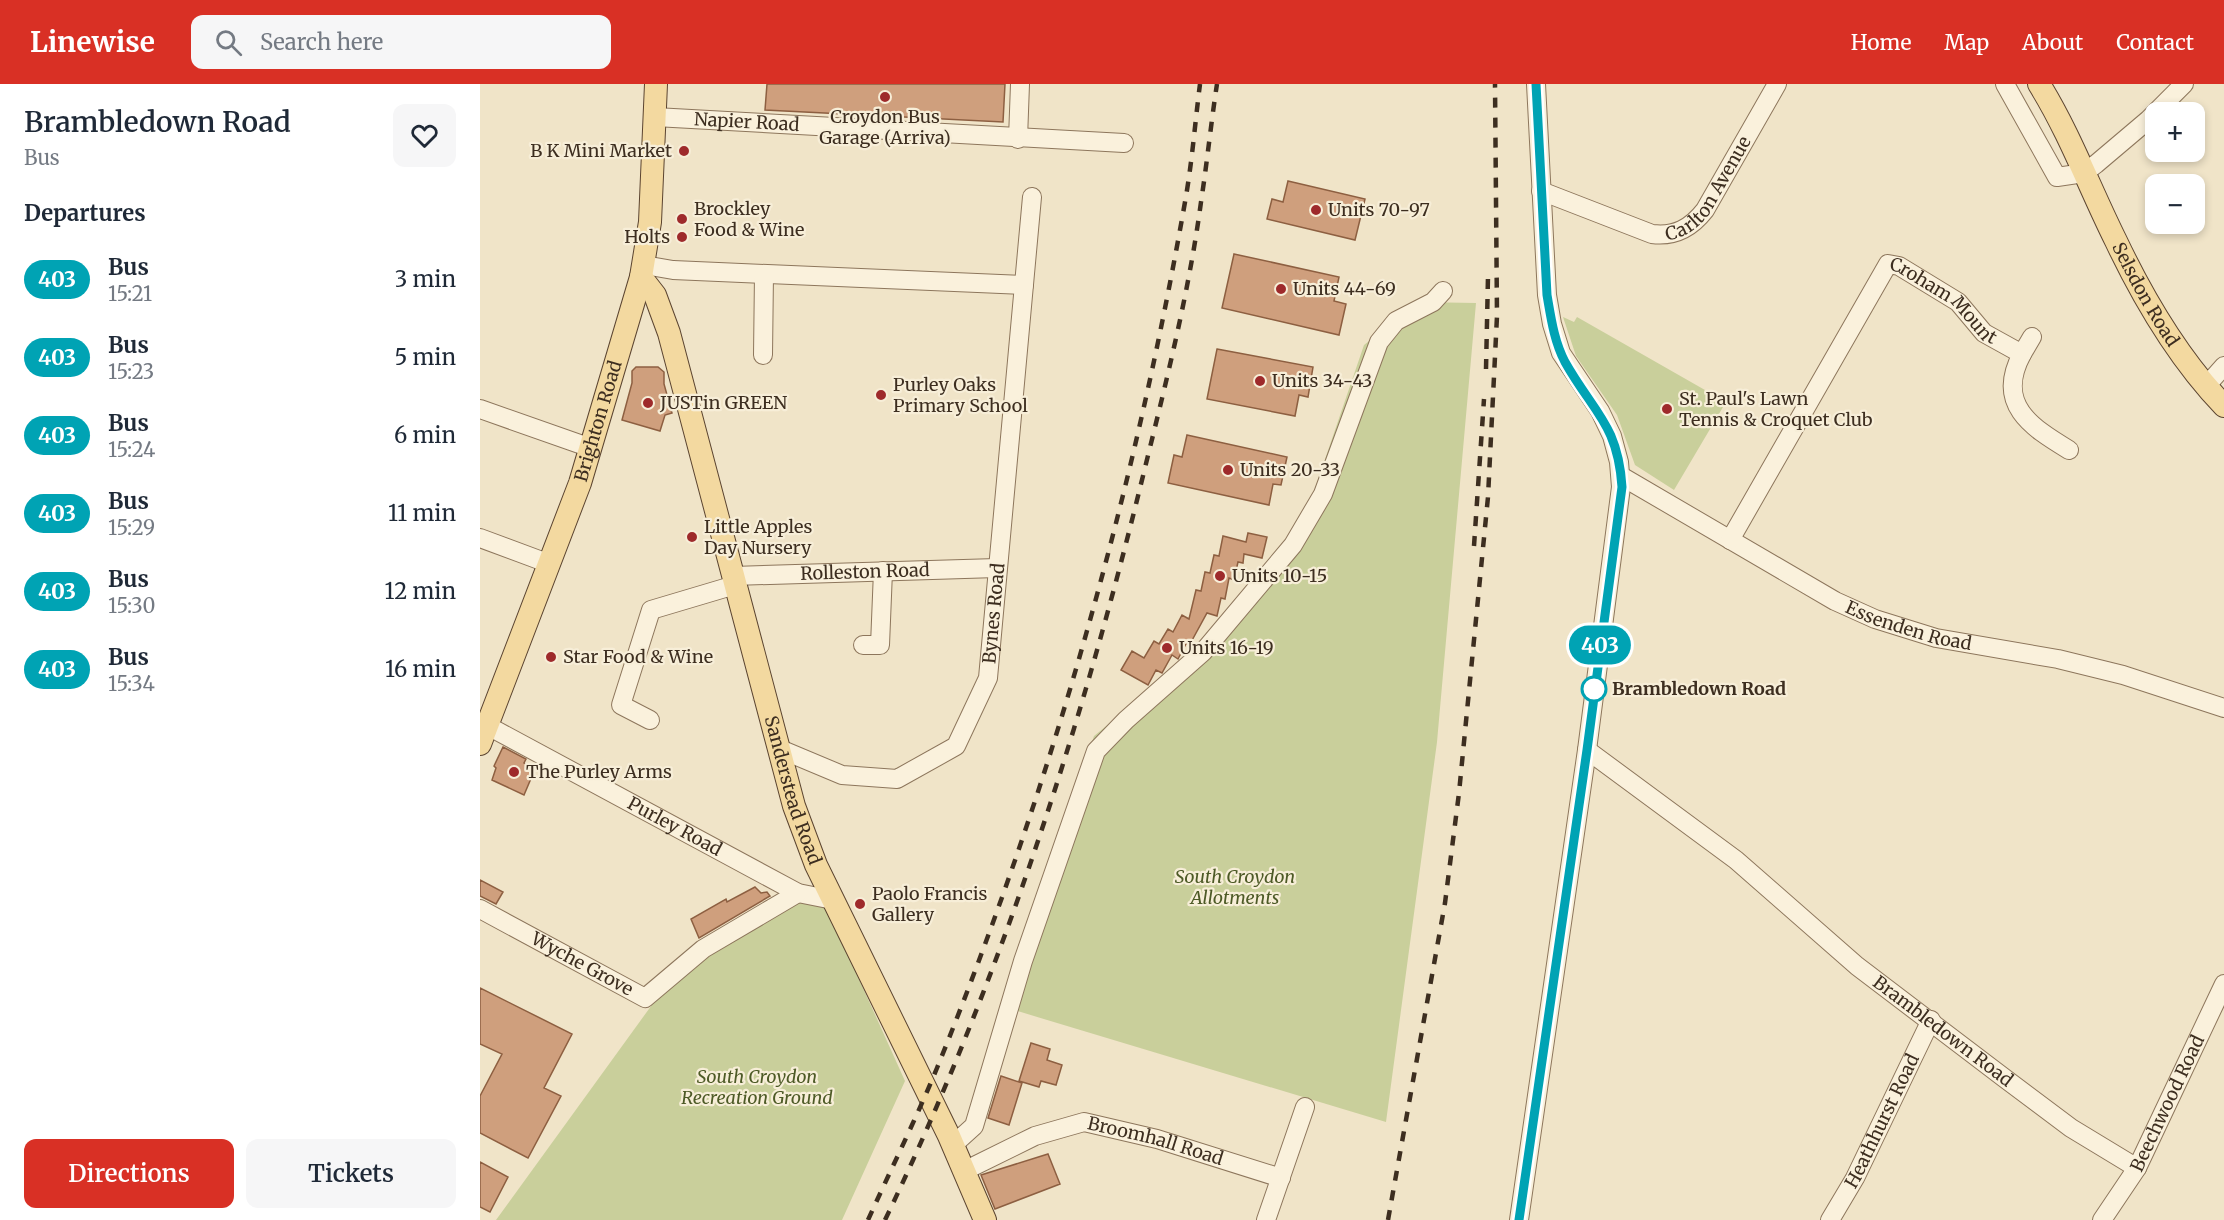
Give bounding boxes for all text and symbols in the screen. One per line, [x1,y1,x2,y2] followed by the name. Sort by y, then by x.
[191,15,611,69] search box
[30,24,155,60] text: Linewise
[212,26,245,59] icon: search
[260,28,383,56] text: Search here
[1851,29,1911,56] text: Home
[1944,29,1989,56] text: Map
[2022,29,2083,56] text: About
[2116,29,2194,56] text: Contact
[878,90,892,104] marker: Croydon Bus Garage (Arriva)
[2145,102,2205,234] map controls
[2145,102,2205,162] button: +
[24,104,291,140] text: Brambledown Road
[393,104,456,167] button: heart
[819,105,951,149] place label: Croydon Bus Garage (Arriva)
[694,107,800,136] street label: Napier Road
[1663,132,1756,245] street label: Carlton Avenue
[530,139,672,162] place label: B K Mini Market
[677,144,691,158] marker: B K Mini Market
[24,145,60,170] text: Bus
[2145,174,2205,234] button: −
[694,197,804,241] place label: Brockley Food & Wine
[1328,198,1430,221] place label: Units 70-97
[24,199,146,227] text: Departures
[1309,203,1323,217] marker: Units 70-97
[675,212,689,226] marker: Brockley Food & Wine
[624,225,670,248] place label: Holts
[675,230,689,244] marker: Holts
[2107,238,2185,351] street label: Selsdon Road
[108,253,149,281] text: Bus
[1888,253,2001,349] street label: Croham Mount
[395,265,456,293] text: 3 min
[38,266,76,293] text: 403
[1293,277,1396,300] place label: Units 44-69
[108,281,152,306] text: 15:21
[1274,282,1288,296] marker: Units 44-69
[108,331,149,359] text: Bus
[394,343,456,371] text: 5 min
[38,344,76,371] text: 403
[569,358,627,484] street label: Brighton Road
[108,359,154,384] text: 15:23
[1272,369,1372,392] place label: Units 34-43
[893,373,1028,417] place label: Purley Oaks Primary School
[1253,374,1267,388] marker: Units 34-43
[1679,387,1873,431] place label: St. Paul's Lawn Tennis & Croquet Club
[874,388,888,402] marker: Purley Oaks Primary School
[659,391,787,414] place label: JUSTin GREEN
[641,396,655,410] marker: JUSTin GREEN
[1660,402,1674,416] marker: St. Paul's Lawn Tennis & Croquet Club
[108,409,149,437] text: Bus
[394,421,456,449] text: 6 min
[38,422,76,449] text: 403
[108,437,155,462] text: 15:24
[1240,458,1340,481] place label: Units 20-33
[1221,463,1235,477] marker: Units 20-33
[108,487,149,515] text: Bus
[388,499,456,527] text: 11 min
[38,500,76,527] text: 403
[108,515,155,540] text: 15:29
[704,515,813,559] place label: Little Apples Day Nursery
[685,530,699,544] marker: Little Apples Day Nursery
[800,558,930,585] street label: Rolleston Road
[977,562,1009,665] street label: Bynes Road
[1232,564,1327,587] place label: Units 10-15
[108,565,149,593] text: Bus
[1213,569,1227,583] marker: Units 10-15
[385,577,456,605] text: 12 min
[38,578,76,605] text: 403
[108,593,155,618] text: 15:30
[1842,595,1974,655] street label: Essenden Road
[1566,626,1634,664] line badge: 403
[1581,632,1619,659] text: 403
[1179,636,1274,659] place label: Units 16-19
[1160,641,1174,655] marker: Units 16-19
[108,643,149,671] text: Bus
[563,645,713,668] place label: Star Food & Wine
[544,650,558,664] marker: Star Food & Wine
[385,655,456,683] text: 16 min
[38,656,76,683] text: 403
[108,671,155,696] text: 15:34
[1581,676,1607,702] marker: Brambledown Road
[1612,677,1786,700] place label: Brambledown Road
[760,713,827,868] street label: Sanderstead Road
[526,760,672,783] place label: The Purley Arms
[507,765,521,779] marker: The Purley Arms
[624,791,726,861] street label: Purley Road
[1175,865,1295,909] park label: South Croydon Allotments
[872,882,988,926] place label: Paolo Francis Gallery
[853,897,867,911] marker: Paolo Francis Gallery
[526,926,637,1000] street label: Wyche Grove
[1869,970,2018,1092] street label: Brambledown Road
[2125,1031,2209,1175] street label: Beechwood Road
[1840,1050,1924,1192] street label: Heathhurst Road
[681,1065,833,1109] park label: South Croydon Recreation Ground
[1085,1111,1226,1170] street label: Broomhall Road
[24,1139,234,1208] button: Directions
[246,1139,456,1208] button: Tickets

